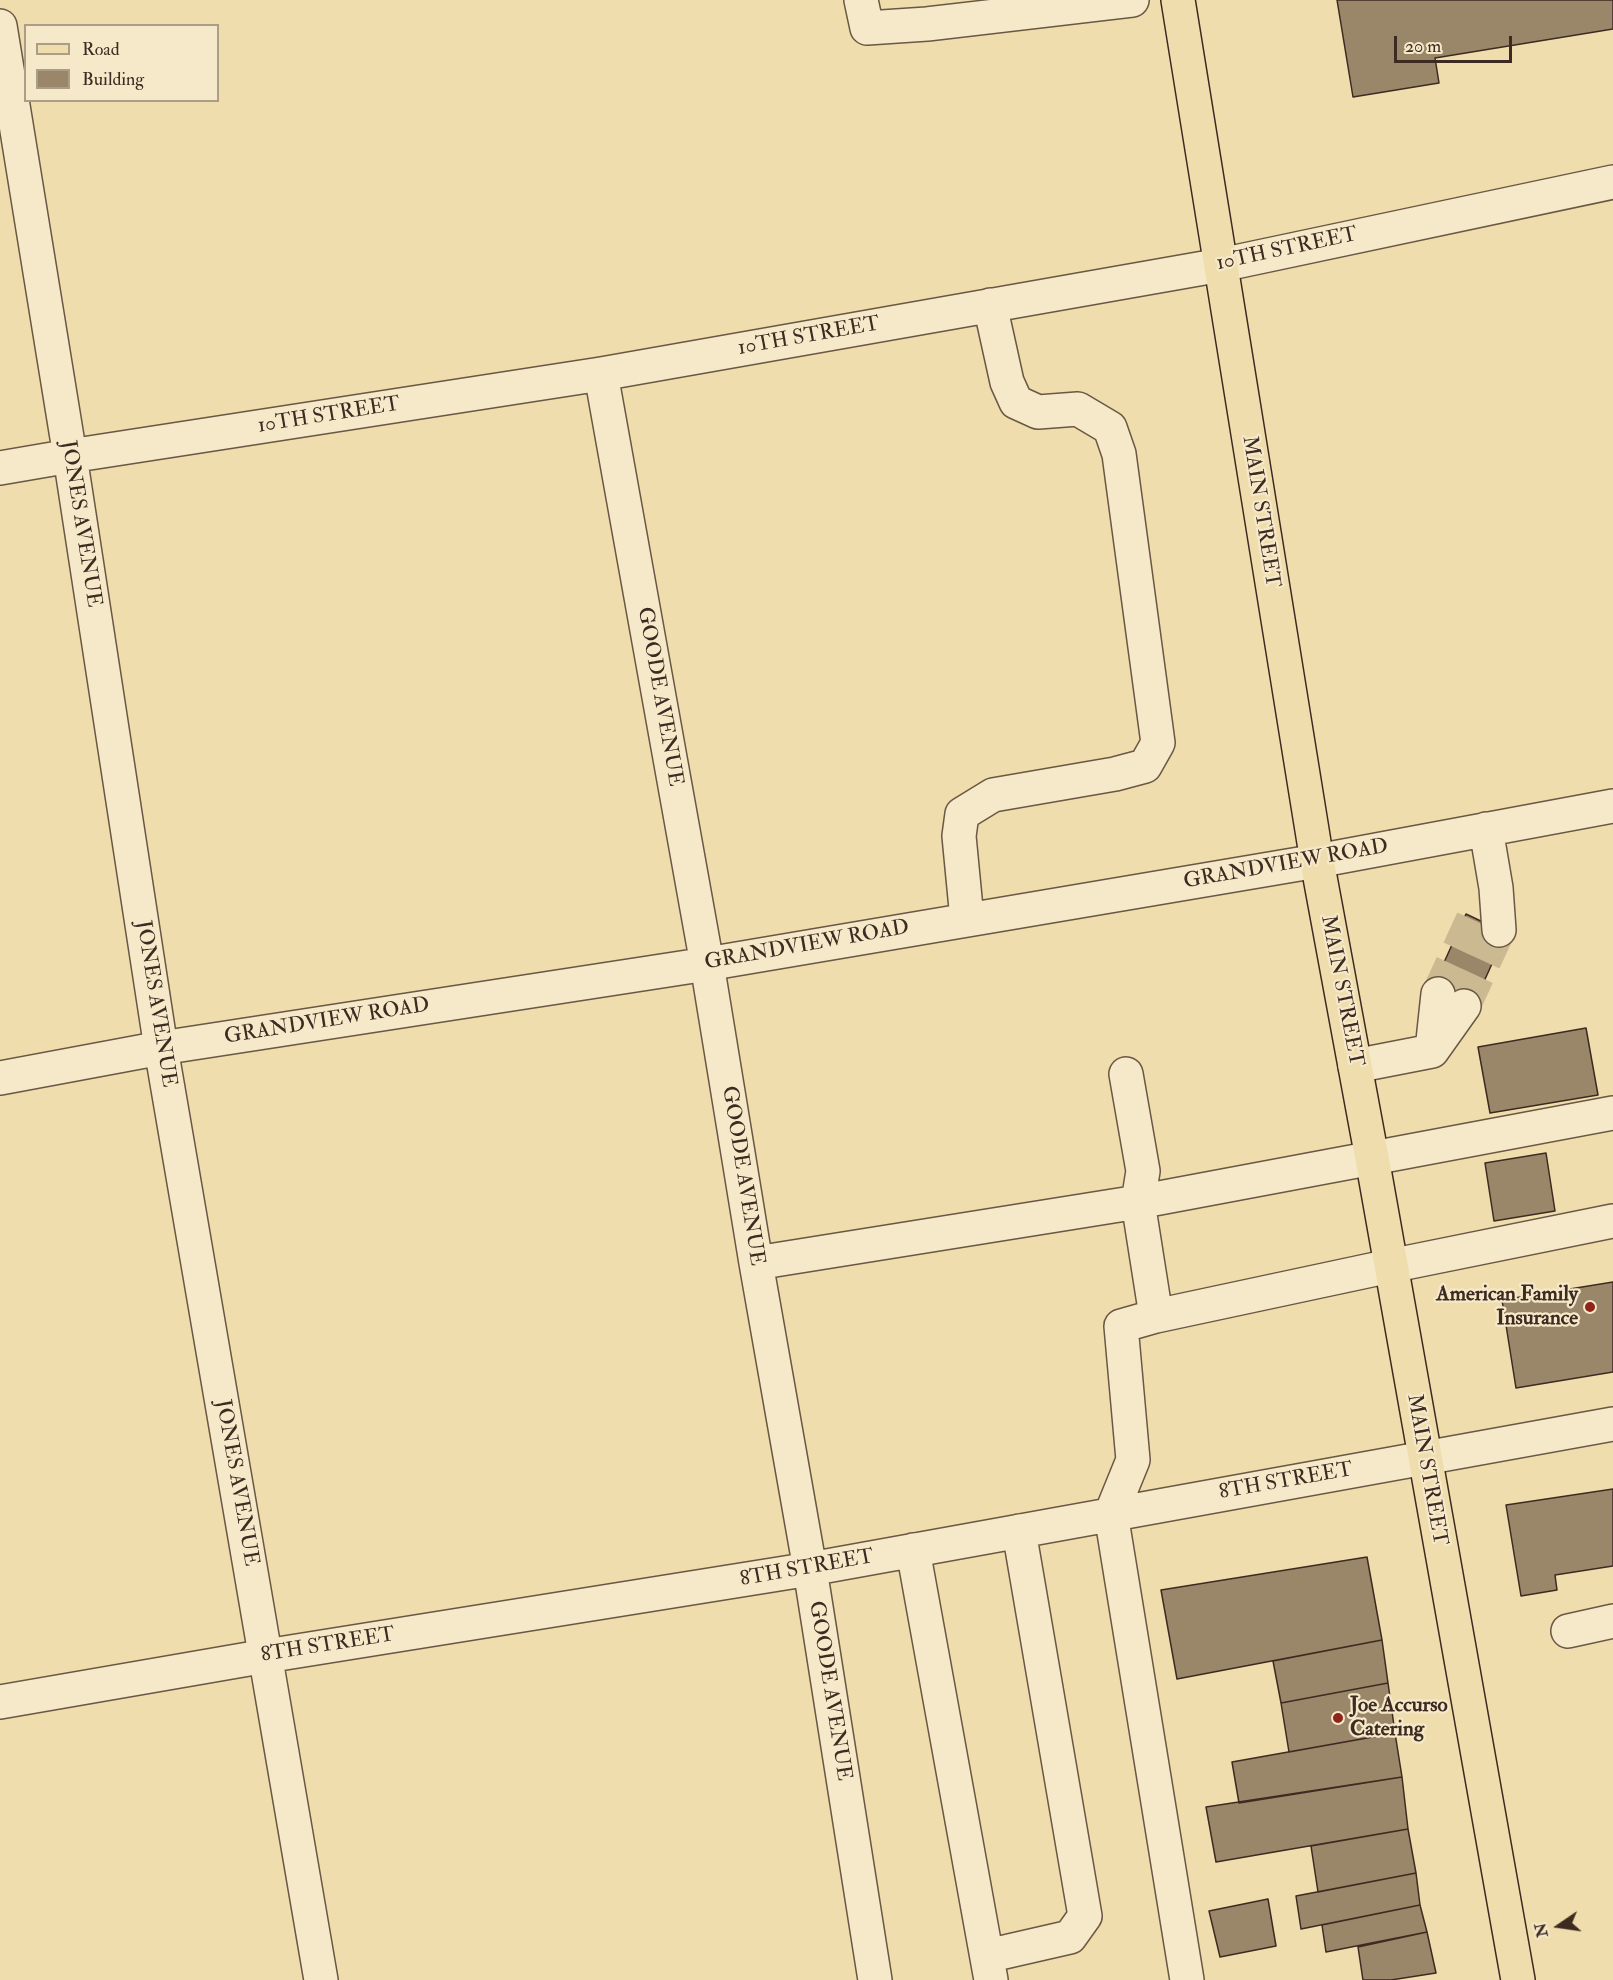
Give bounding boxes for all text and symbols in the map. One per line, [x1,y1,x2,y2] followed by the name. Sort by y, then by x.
[24,24,219,102] legend
[1397,24,1516,62] scale bar
[1405,35,1441,58] text: 20 m
[82,38,120,61] text: Road
[82,68,144,91] text: Building
[1214,223,1360,277] street label: 10TH STREET
[736,312,882,362] street label: 10TH STREET
[256,392,402,440] street label: 10TH STREET
[1236,434,1284,590] street label: MAIN STREET
[54,439,106,609] street label: JONES AVENUE
[631,605,687,789] street label: GOODE AVENUE
[1182,835,1390,895] street label: GRANDVIEW ROAD
[1314,913,1368,1069] street label: MAIN STREET
[703,916,911,976] street label: GRANDVIEW ROAD
[129,919,181,1089] street label: JONES AVENUE
[223,993,431,1051] street label: GRANDVIEW ROAD
[715,1084,769,1268] street label: GOODE AVENUE
[1436,1282,1578,1332] place label: American Family Insurance
[1583,1300,1597,1314] marker: American Family Insurance
[1400,1392,1452,1548] street label: MAIN STREET
[209,1398,263,1568] street label: JONES AVENUE
[1217,1458,1355,1506] street label: 8TH STREET
[738,1545,876,1593] street label: 8TH STREET
[802,1599,856,1783] street label: GOODE AVENUE
[259,1623,397,1669] street label: 8TH STREET
[1350,1693,1448,1743] place label: Joe Accurso Catering
[1331,1711,1345,1725] marker: Joe Accurso Catering
[1529,1896,1589,1956] north arrow
[1530,1921,1553,1939] text: N

